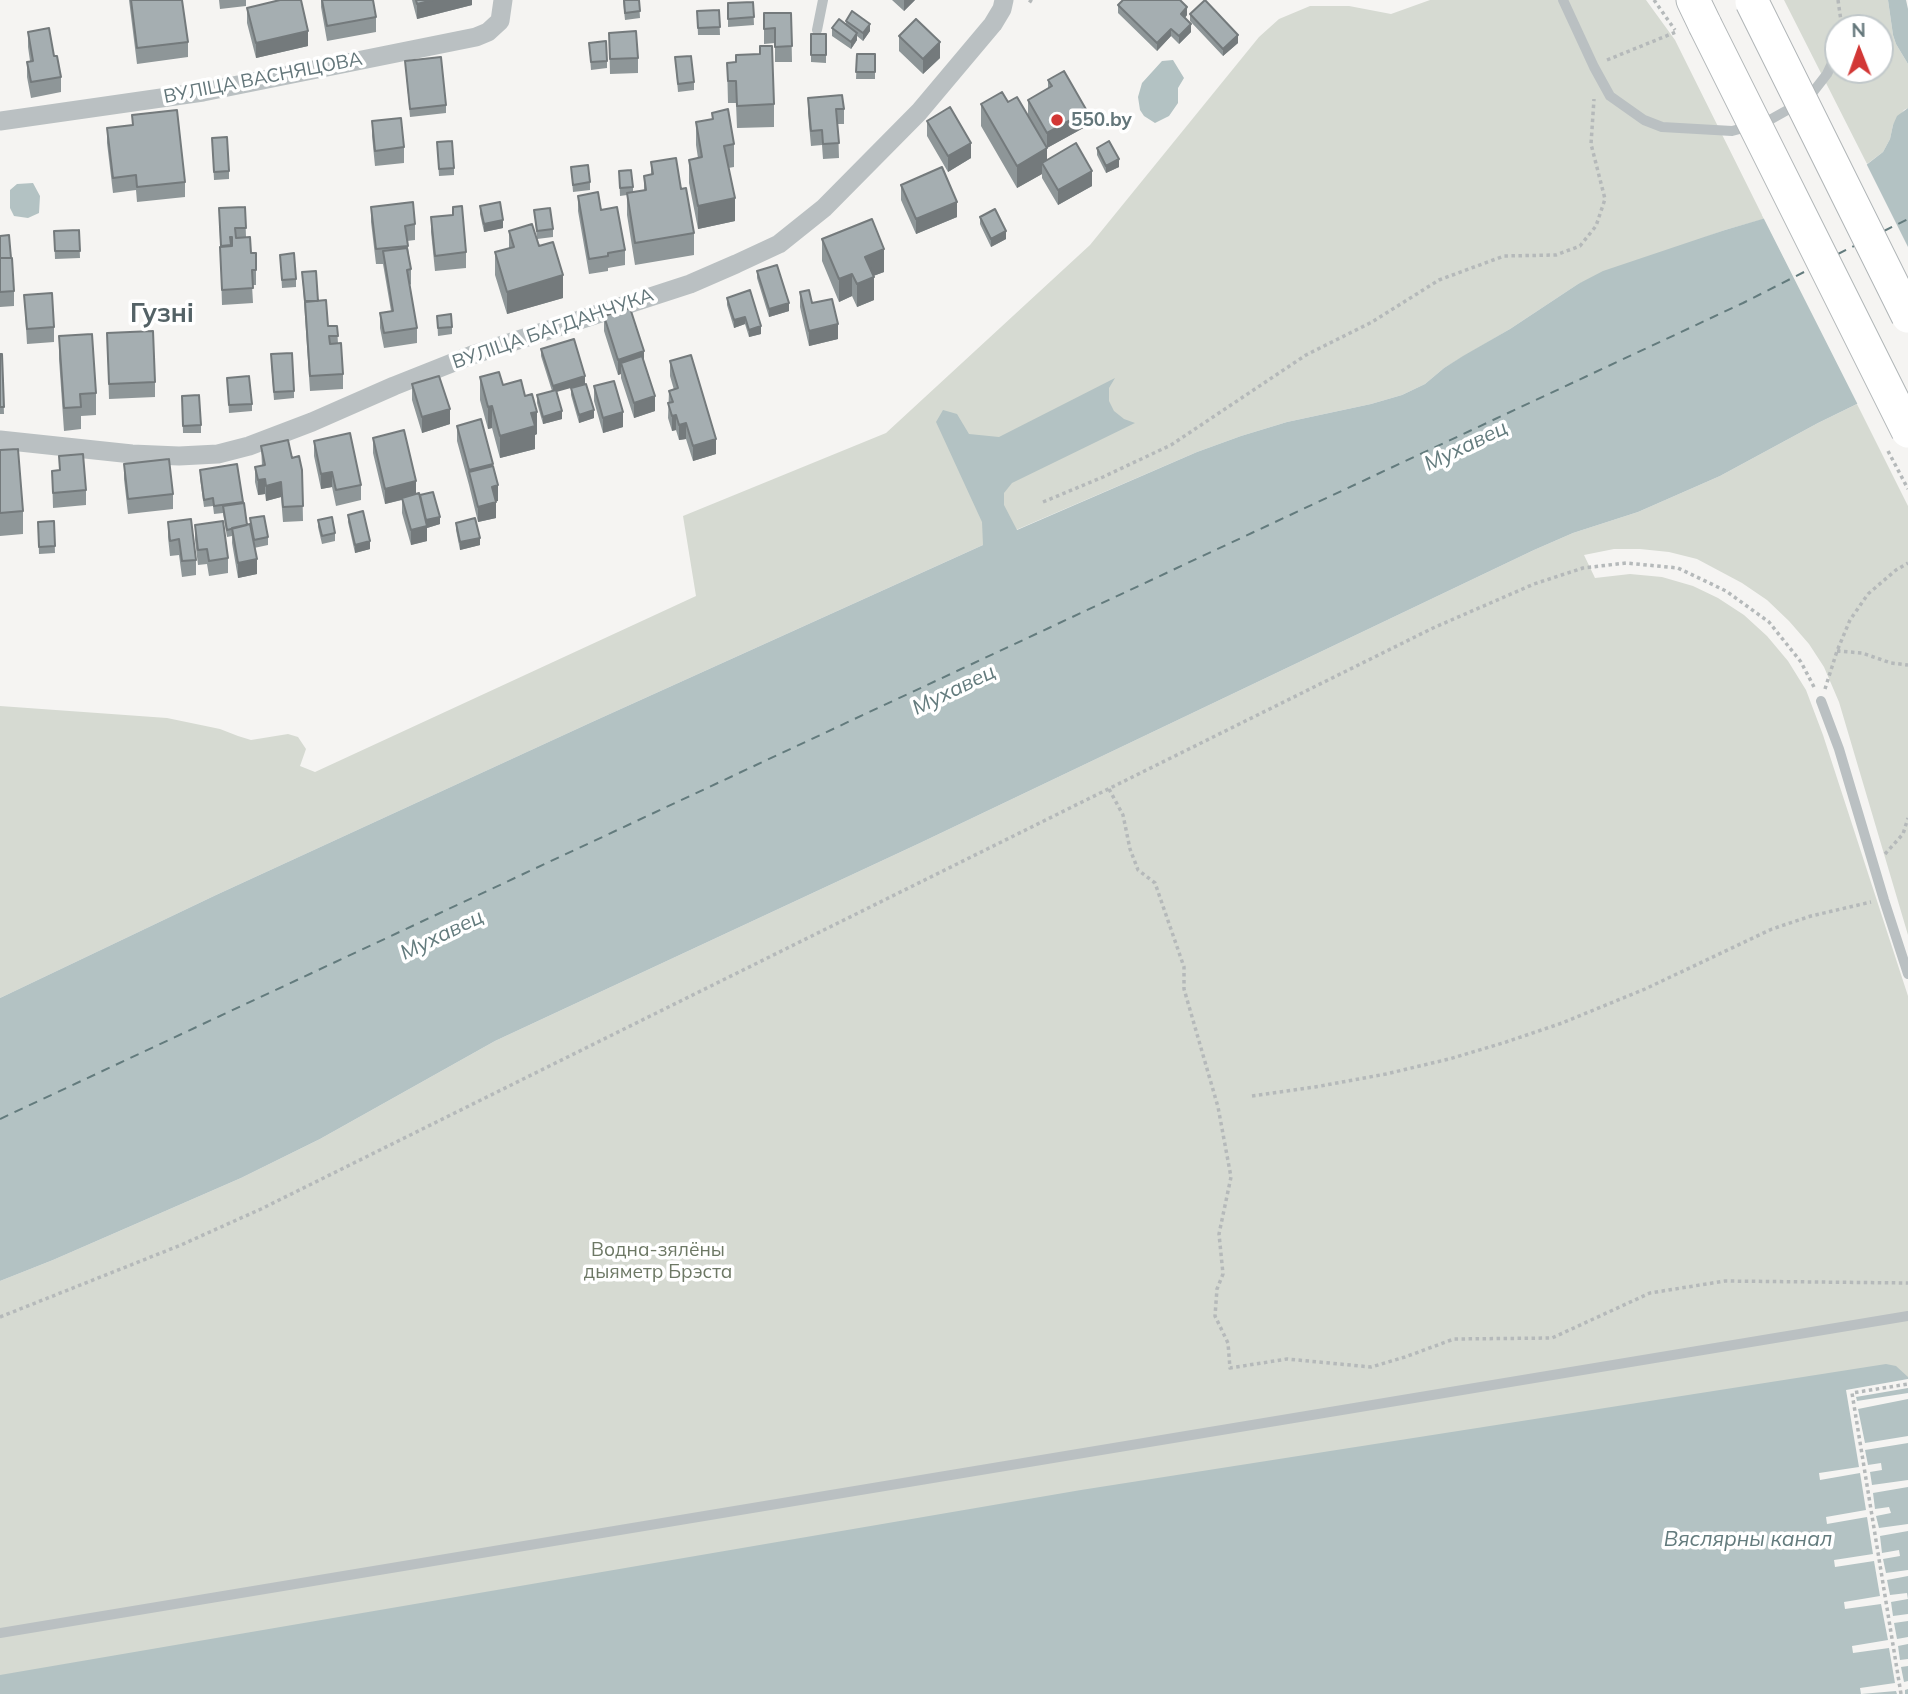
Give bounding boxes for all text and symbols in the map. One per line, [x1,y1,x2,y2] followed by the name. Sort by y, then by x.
[1824,14,1894,84] north arrow
[1851,18,1866,42] text: N
[162,48,364,108] street label: ВУЛІЦА ВАСНЯЦОВА
[1071,109,1132,131] place label: 550.by
[1049,112,1065,128] marker: 550.by
[450,284,656,374] street label: ВУЛІЦА БАГДАНЧУКА
[130,298,194,330] district label: Гузні
[1420,415,1512,477] water label: Мухавец
[908,659,1000,721] water label: Мухавец
[396,904,488,966] water label: Мухавец
[584,1239,732,1283] park label: Водна-зялёны дыяметр Брэста
[1664,1527,1832,1553] water label: Вяслярны канал

